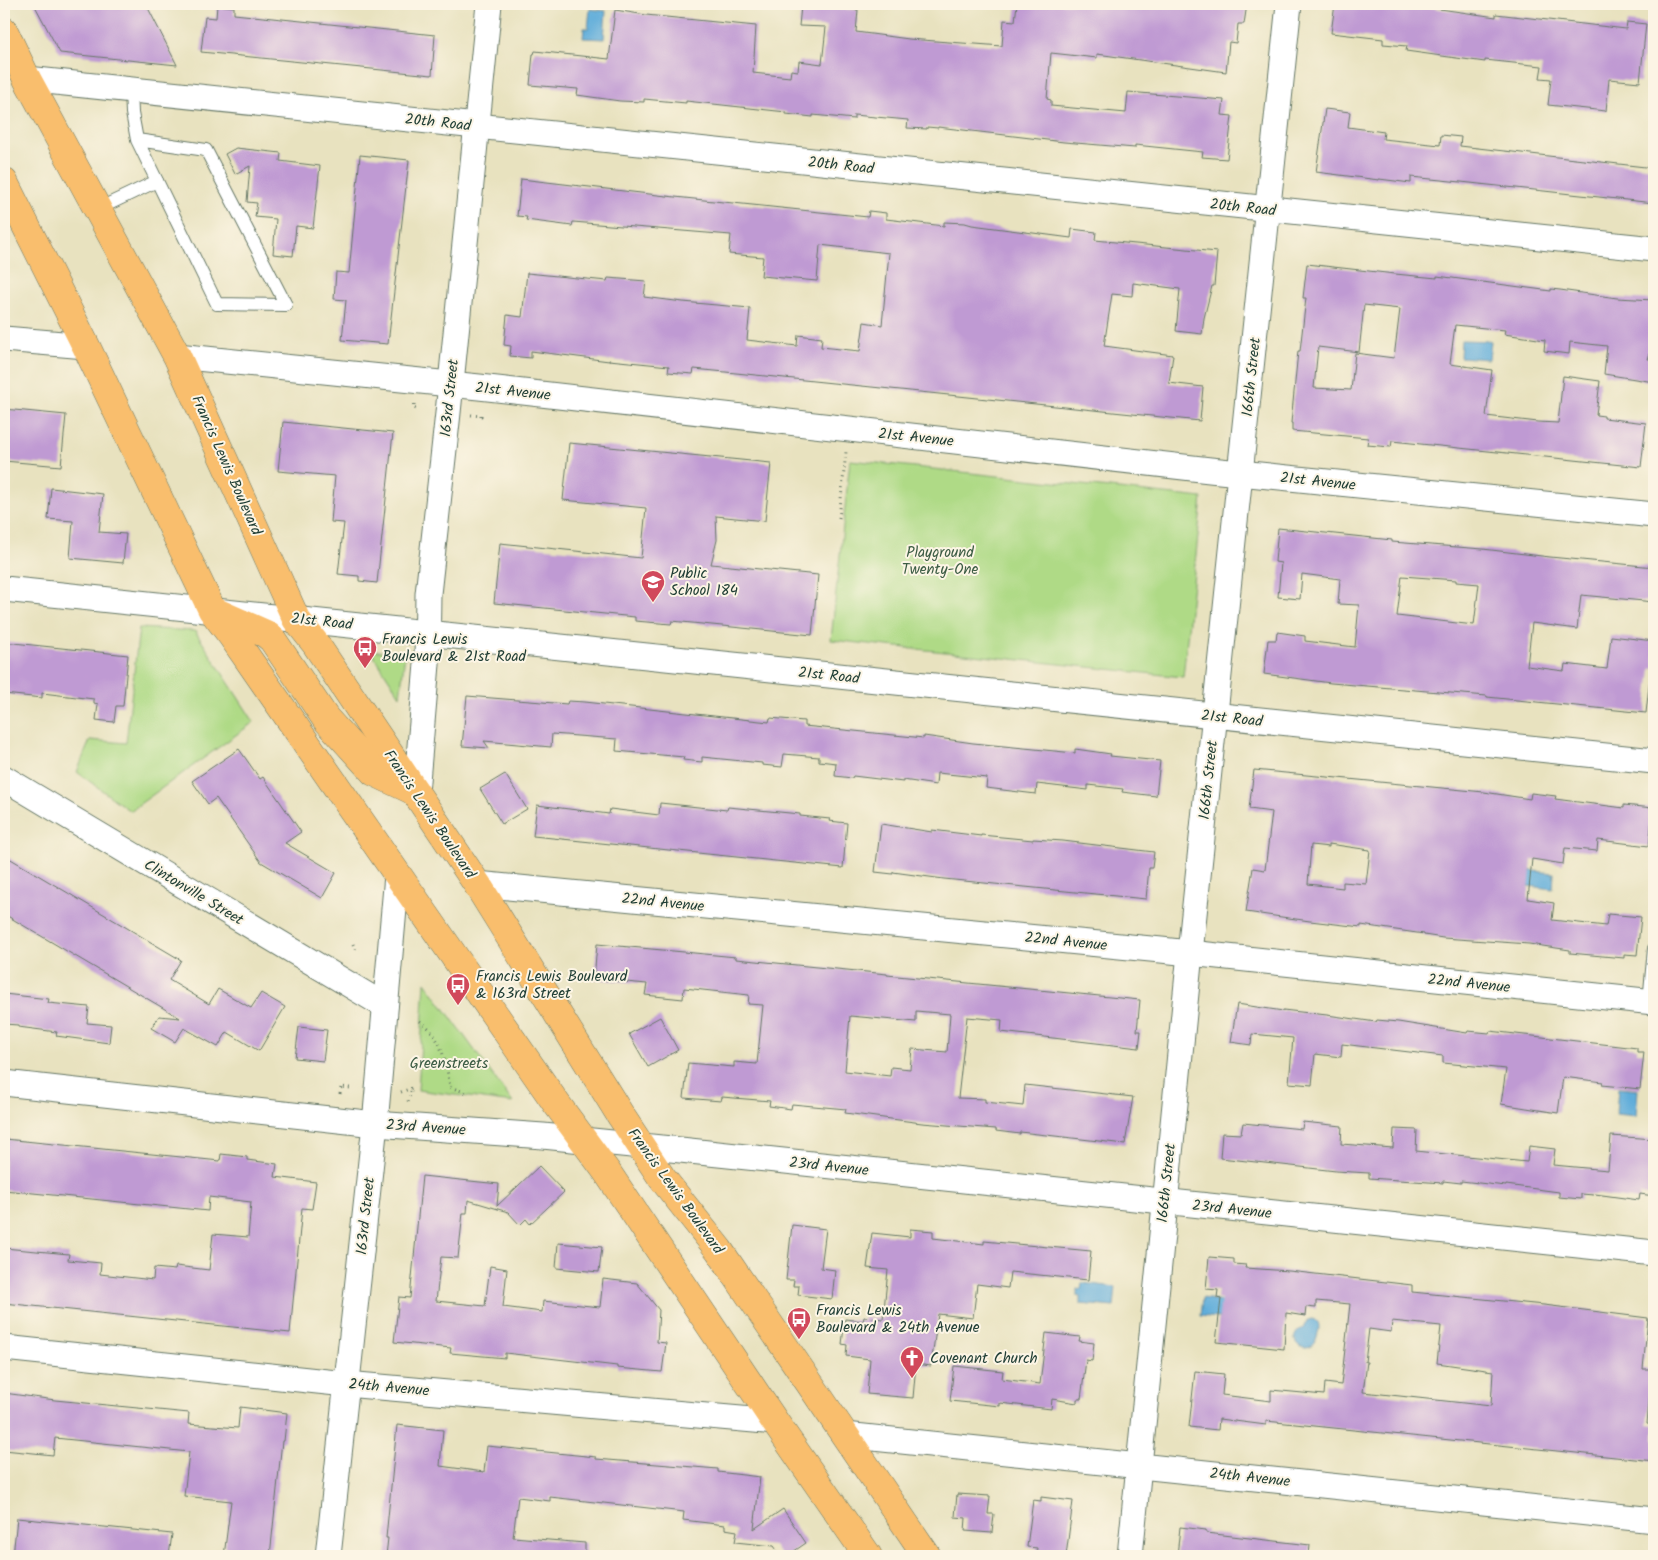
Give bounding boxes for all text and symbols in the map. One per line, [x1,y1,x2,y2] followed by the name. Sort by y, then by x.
[404,108,473,138] street label: 20th Road
[807,151,876,181] street label: 20th Road
[1209,193,1278,223] street label: 20th Road
[1236,336,1268,418] street label: 166th Street
[434,358,466,438] street label: 163rd Street
[474,376,552,408] street label: 21st Avenue
[184,391,268,540] street label: Francis Lewis Boulevard
[877,422,955,454] street label: 21st Avenue
[1279,466,1357,498] street label: 21st Avenue
[902,541,979,582] park label: Playground Twenty-One
[670,562,738,603] place label: Public School 184
[640,569,666,603] school or university icon: Public School 184
[290,607,354,637] street label: 21st Road
[382,628,527,669] place label: Francis Lewis Boulevard & 21st Road
[352,635,378,669] bus stop icon: Francis Lewis Boulevard & 21st Road
[797,661,861,691] street label: 21st Road
[1200,704,1264,734] street label: 21st Road
[1193,739,1225,821] street label: 166th Street
[377,745,482,884] street label: Francis Lewis Boulevard
[139,853,248,932] street label: Clintonville Street
[620,887,706,919] street label: 22nd Avenue
[1023,926,1109,958] street label: 22nd Avenue
[476,965,628,1006] place label: Francis Lewis Boulevard & 163rd Street
[1426,968,1512,1000] street label: 22nd Avenue
[445,972,471,1006] bus stop icon: Francis Lewis Boulevard & 163rd Street
[410,1052,489,1076] park label: Greenstreets
[385,1113,467,1143] street label: 23rd Avenue
[621,1123,730,1260] street label: Francis Lewis Boulevard
[1151,1142,1183,1224] street label: 166th Street
[788,1151,870,1183] street label: 23rd Avenue
[350,1176,382,1256] street label: 163rd Street
[1191,1194,1273,1226] street label: 23rd Avenue
[816,1299,980,1340] place label: Francis Lewis Boulevard & 24th Avenue
[786,1306,812,1340] bus stop icon: Francis Lewis Boulevard & 24th Avenue
[899,1345,925,1379] church icon: Covenant Church
[930,1347,1038,1371] place label: Covenant Church
[348,1373,431,1404] street label: 24th Avenue
[1208,1462,1292,1494] street label: 24th Avenue

